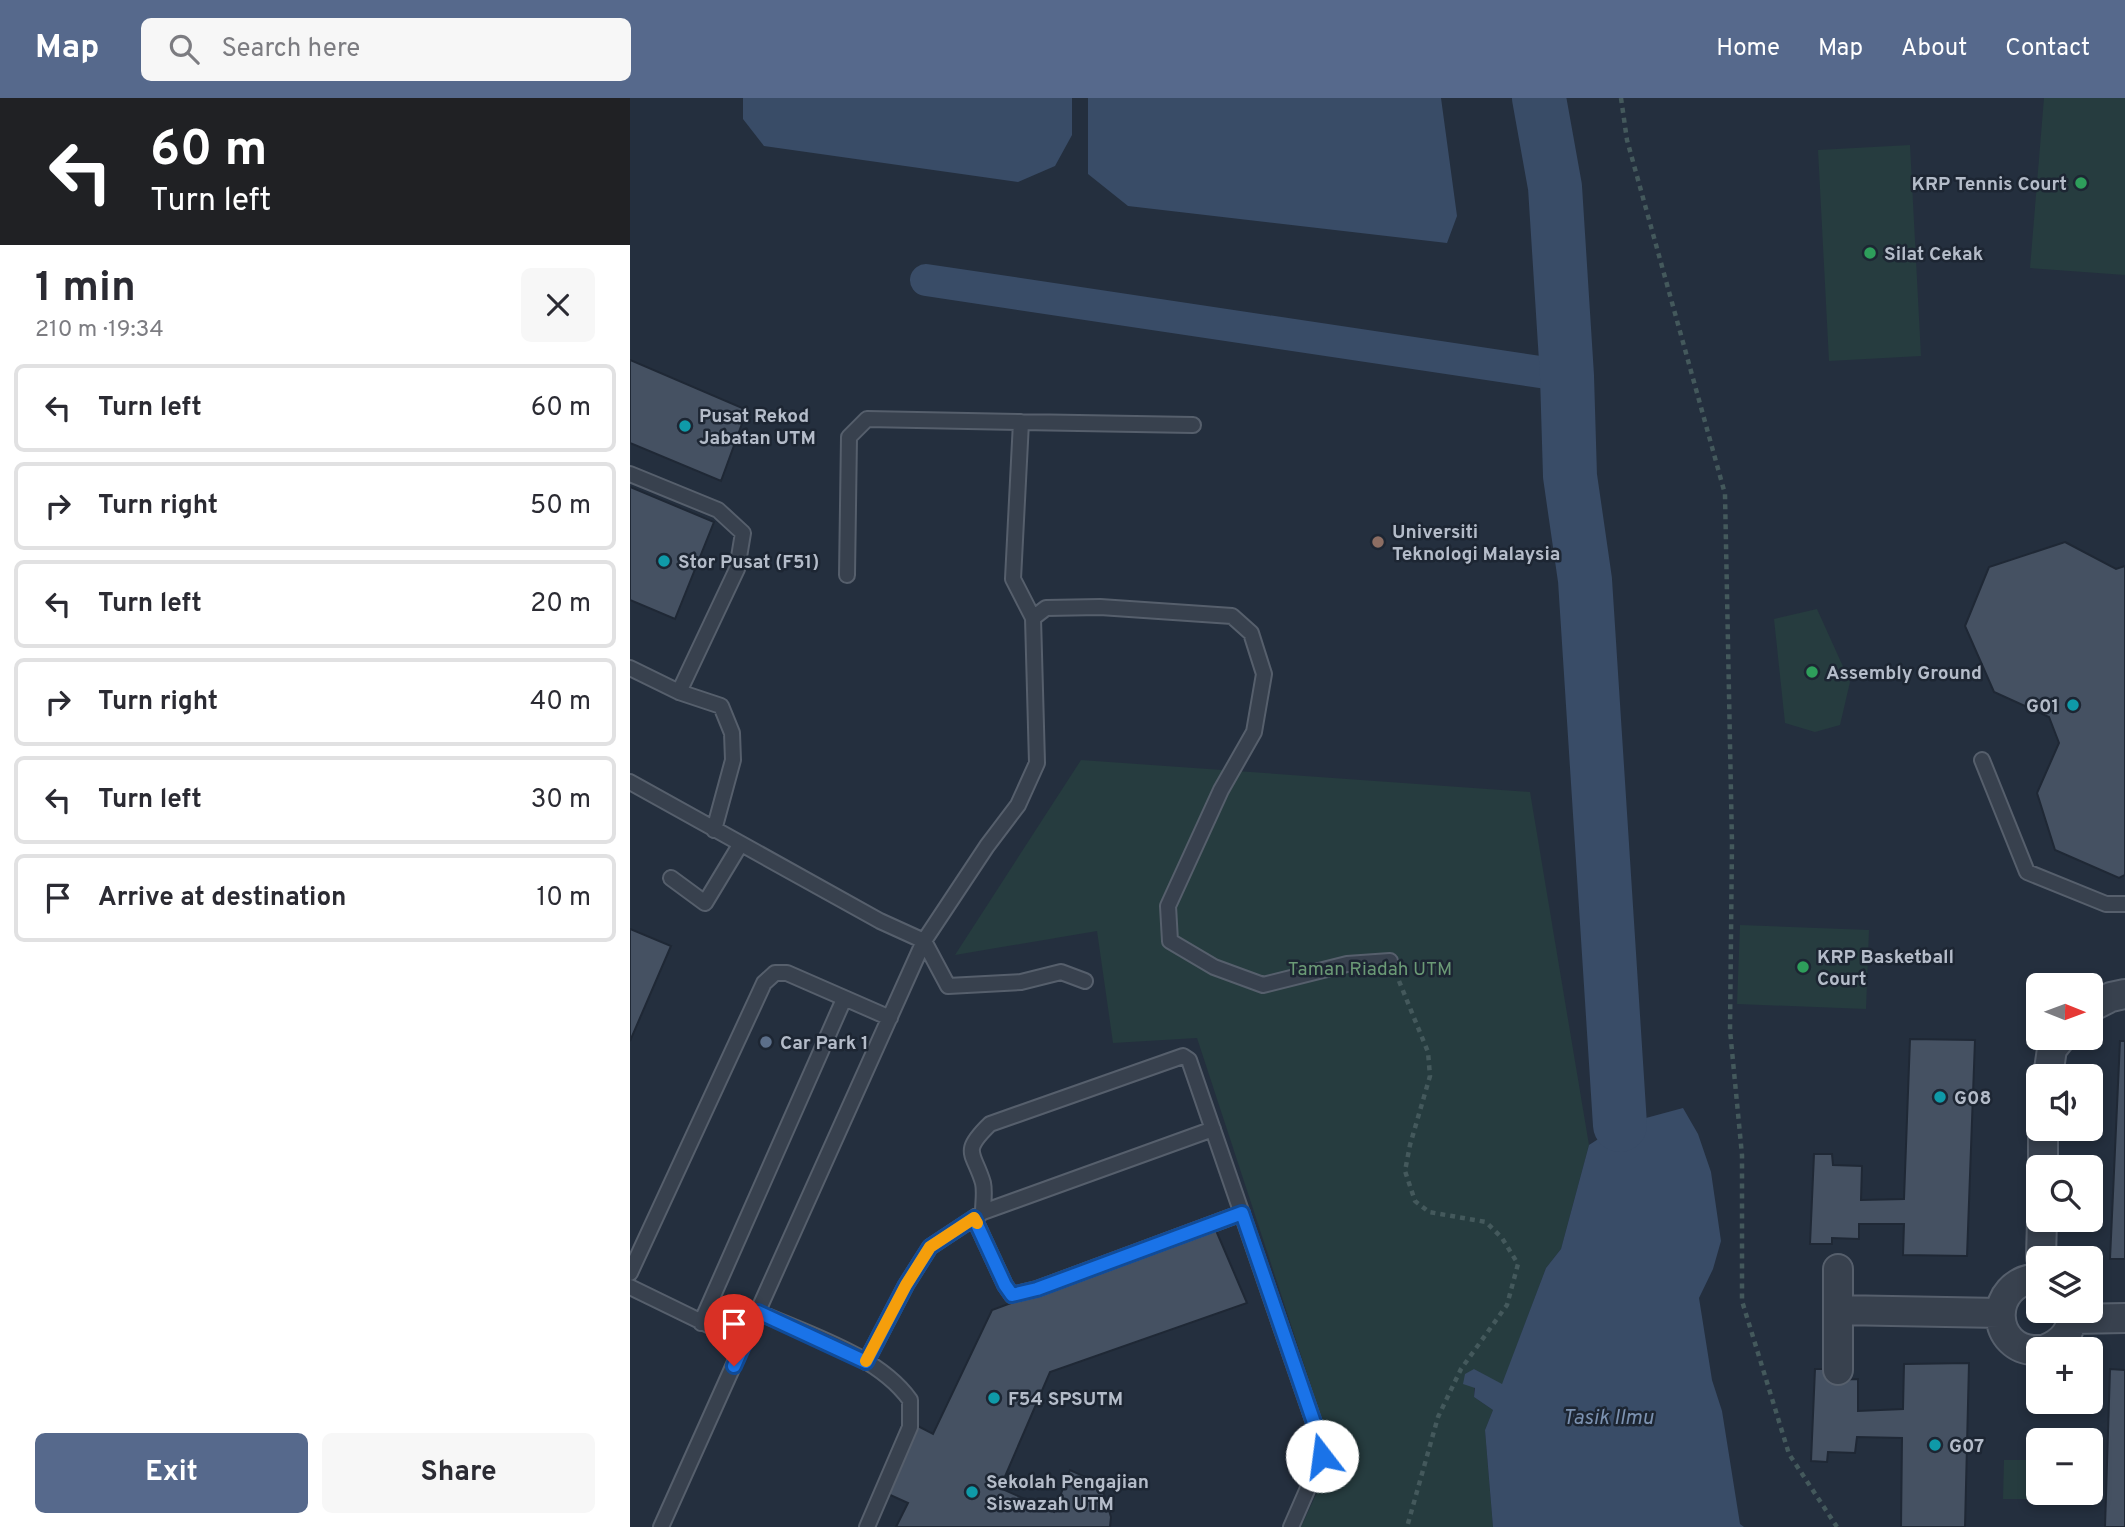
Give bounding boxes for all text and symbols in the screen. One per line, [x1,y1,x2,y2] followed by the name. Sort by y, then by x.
[141,18,631,81] search box
[35,28,99,70] text: Map
[165,30,203,68] icon: search
[221,33,360,66] text: Search here
[1716,34,1780,64] text: Home
[1818,34,1863,64] text: Map
[1901,34,1967,64] text: About
[2005,34,2090,64] text: Contact
[150,121,268,183] text: 60 m
[35,126,126,217] icon: left
[1911,173,2067,197] place label: KRP Tennis Court
[2073,175,2089,191] marker: KRP Tennis Court
[150,182,271,222] text: Turn left
[1884,243,1984,267] place label: Silat Cekak
[1862,245,1878,261] marker: Silat Cekak
[35,263,136,316] text: 1 min
[521,268,595,342] button: close
[35,316,164,345] text: 210 m · 19:34
[39,389,77,427] icon: left
[98,392,202,425] text: Turn left
[531,392,591,425] text: 60 m
[699,405,816,451] place label: Pusat Rekod Jabatan UTM
[677,418,693,434] marker: Pusat Rekod Jabatan UTM
[39,487,77,525] icon: right
[98,490,218,523] text: Turn right
[530,490,591,523] text: 50 m
[1392,521,1560,567] place label: Universiti Teknologi Malaysia
[1370,534,1386,550] marker: Universiti Teknologi Malaysia
[678,551,819,575] place label: Stor Pusat (F51)
[656,553,672,569] marker: Stor Pusat (F51)
[39,585,77,623] icon: left
[98,588,202,621] text: Turn left
[530,588,591,621] text: 20 m
[1826,662,1982,686] place label: Assembly Ground
[1804,664,1820,680] marker: Assembly Ground
[39,683,77,721] icon: right
[98,686,218,719] text: Turn right
[530,686,591,719] text: 40 m
[2026,695,2059,719] place label: G01
[2065,697,2081,713] marker: G01
[39,781,77,819] icon: left
[98,784,202,817] text: Turn left
[531,784,591,817] text: 30 m
[39,879,77,917] icon: arrive
[98,882,346,915] text: Arrive at destination
[536,882,591,915] text: 10 m
[1817,946,1954,992] place label: KRP Basketball Court
[1288,958,1452,982] park label: Taman Riadah UTM
[1795,959,1811,975] marker: KRP Basketball Court
[2026,973,2104,1050] north arrow
[2026,973,2103,1505] map controls
[780,1032,869,1056] place label: Car Park 1
[758,1034,774,1050] marker: Car Park 1
[2026,1064,2103,1141] button: sound
[1954,1087,1991,1111] place label: G08
[1932,1089,1948,1105] marker: G08
[2026,1155,2103,1232] button: search
[2026,1246,2103,1323] button: layers
[704,1294,764,1366] pin
[715,1305,753,1343] icon: arrive
[2026,1337,2103,1414] button: +
[1008,1388,1123,1412] place label: F54 SPSUTM
[986,1390,1002,1406] marker: F54 SPSUTM
[1563,1405,1654,1432] water label: Tasik Ilmu
[1285,1419,1359,1493] position arrow
[2026,1428,2103,1505] button: −
[35,1433,308,1513] button: Exit
[322,1433,595,1513] button: Share
[1949,1435,1984,1459] place label: G07
[1927,1437,1943,1453] marker: G07
[986,1471,1149,1517] place label: Sekolah Pengajian Siswazah UTM
[964,1484,980,1500] marker: Sekolah Pengajian Siswazah UTM

